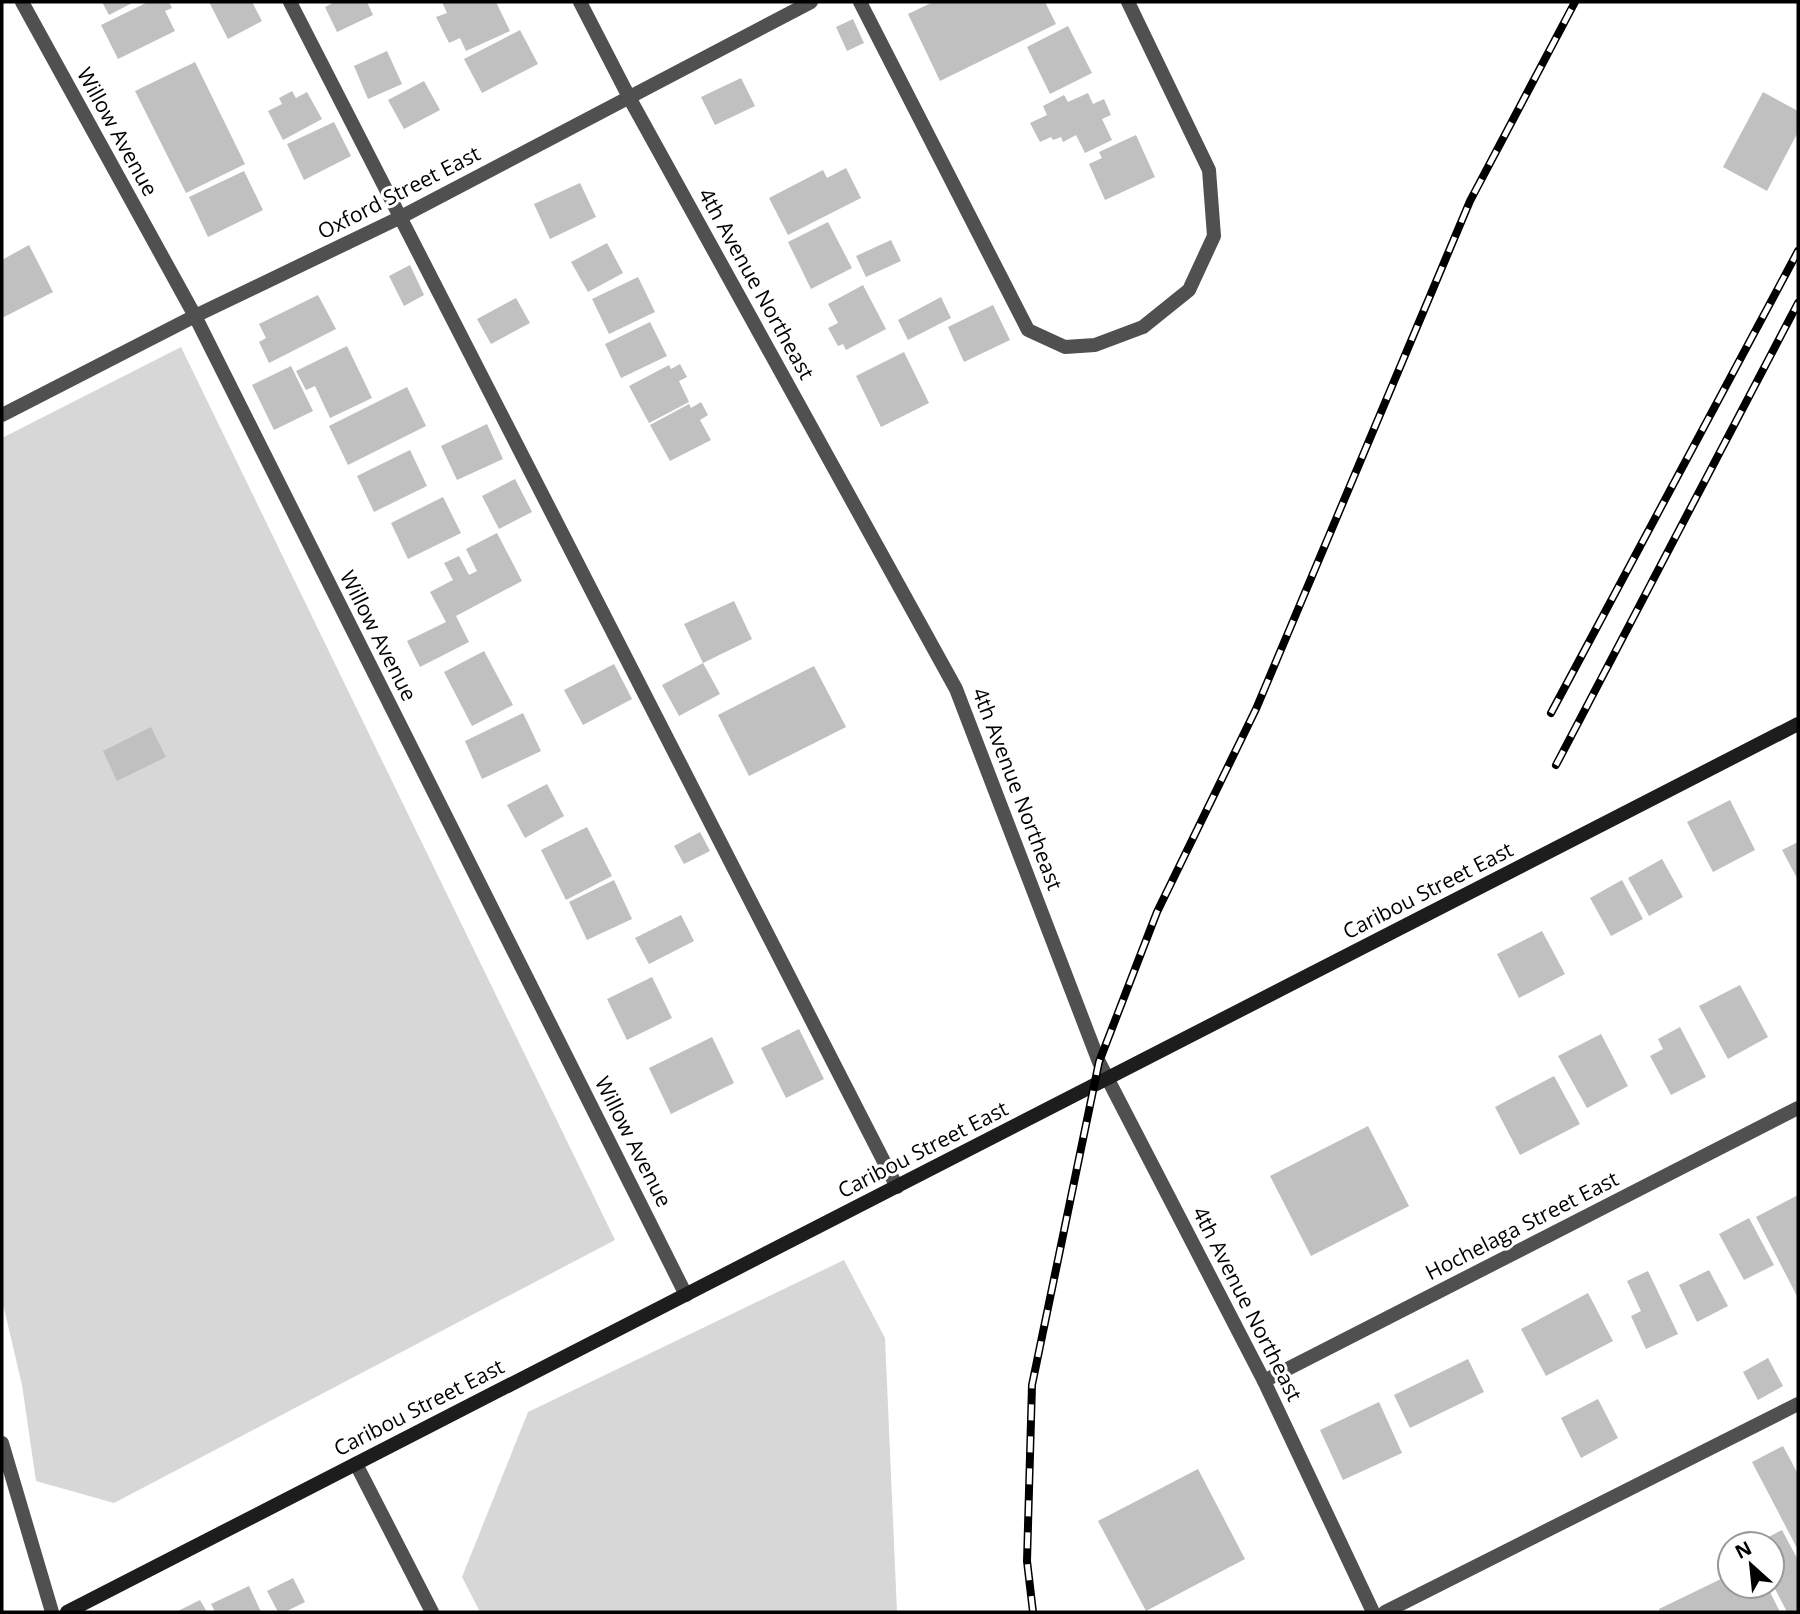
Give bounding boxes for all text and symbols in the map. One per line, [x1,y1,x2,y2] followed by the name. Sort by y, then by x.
[71,62,165,201] street label: Willow Avenue
[313,139,485,245] street label: Oxford Street East
[693,183,821,384] street label: 4th Avenue Northeast
[334,566,424,706] street label: Willow Avenue
[966,683,1069,894] street label: 4th Avenue Northeast
[1338,835,1517,945] street label: Caribou Street East
[589,1072,679,1212] street label: Willow Avenue
[833,1094,1012,1204] street label: Caribou Street East
[1420,1164,1623,1286] street label: Hochelaga Street East
[1187,1202,1309,1406] street label: 4th Avenue Northeast
[329,1352,508,1462] street label: Caribou Street East
[1716,1530,1786,1600] north arrow
[1730,1535,1756,1565] text: N

